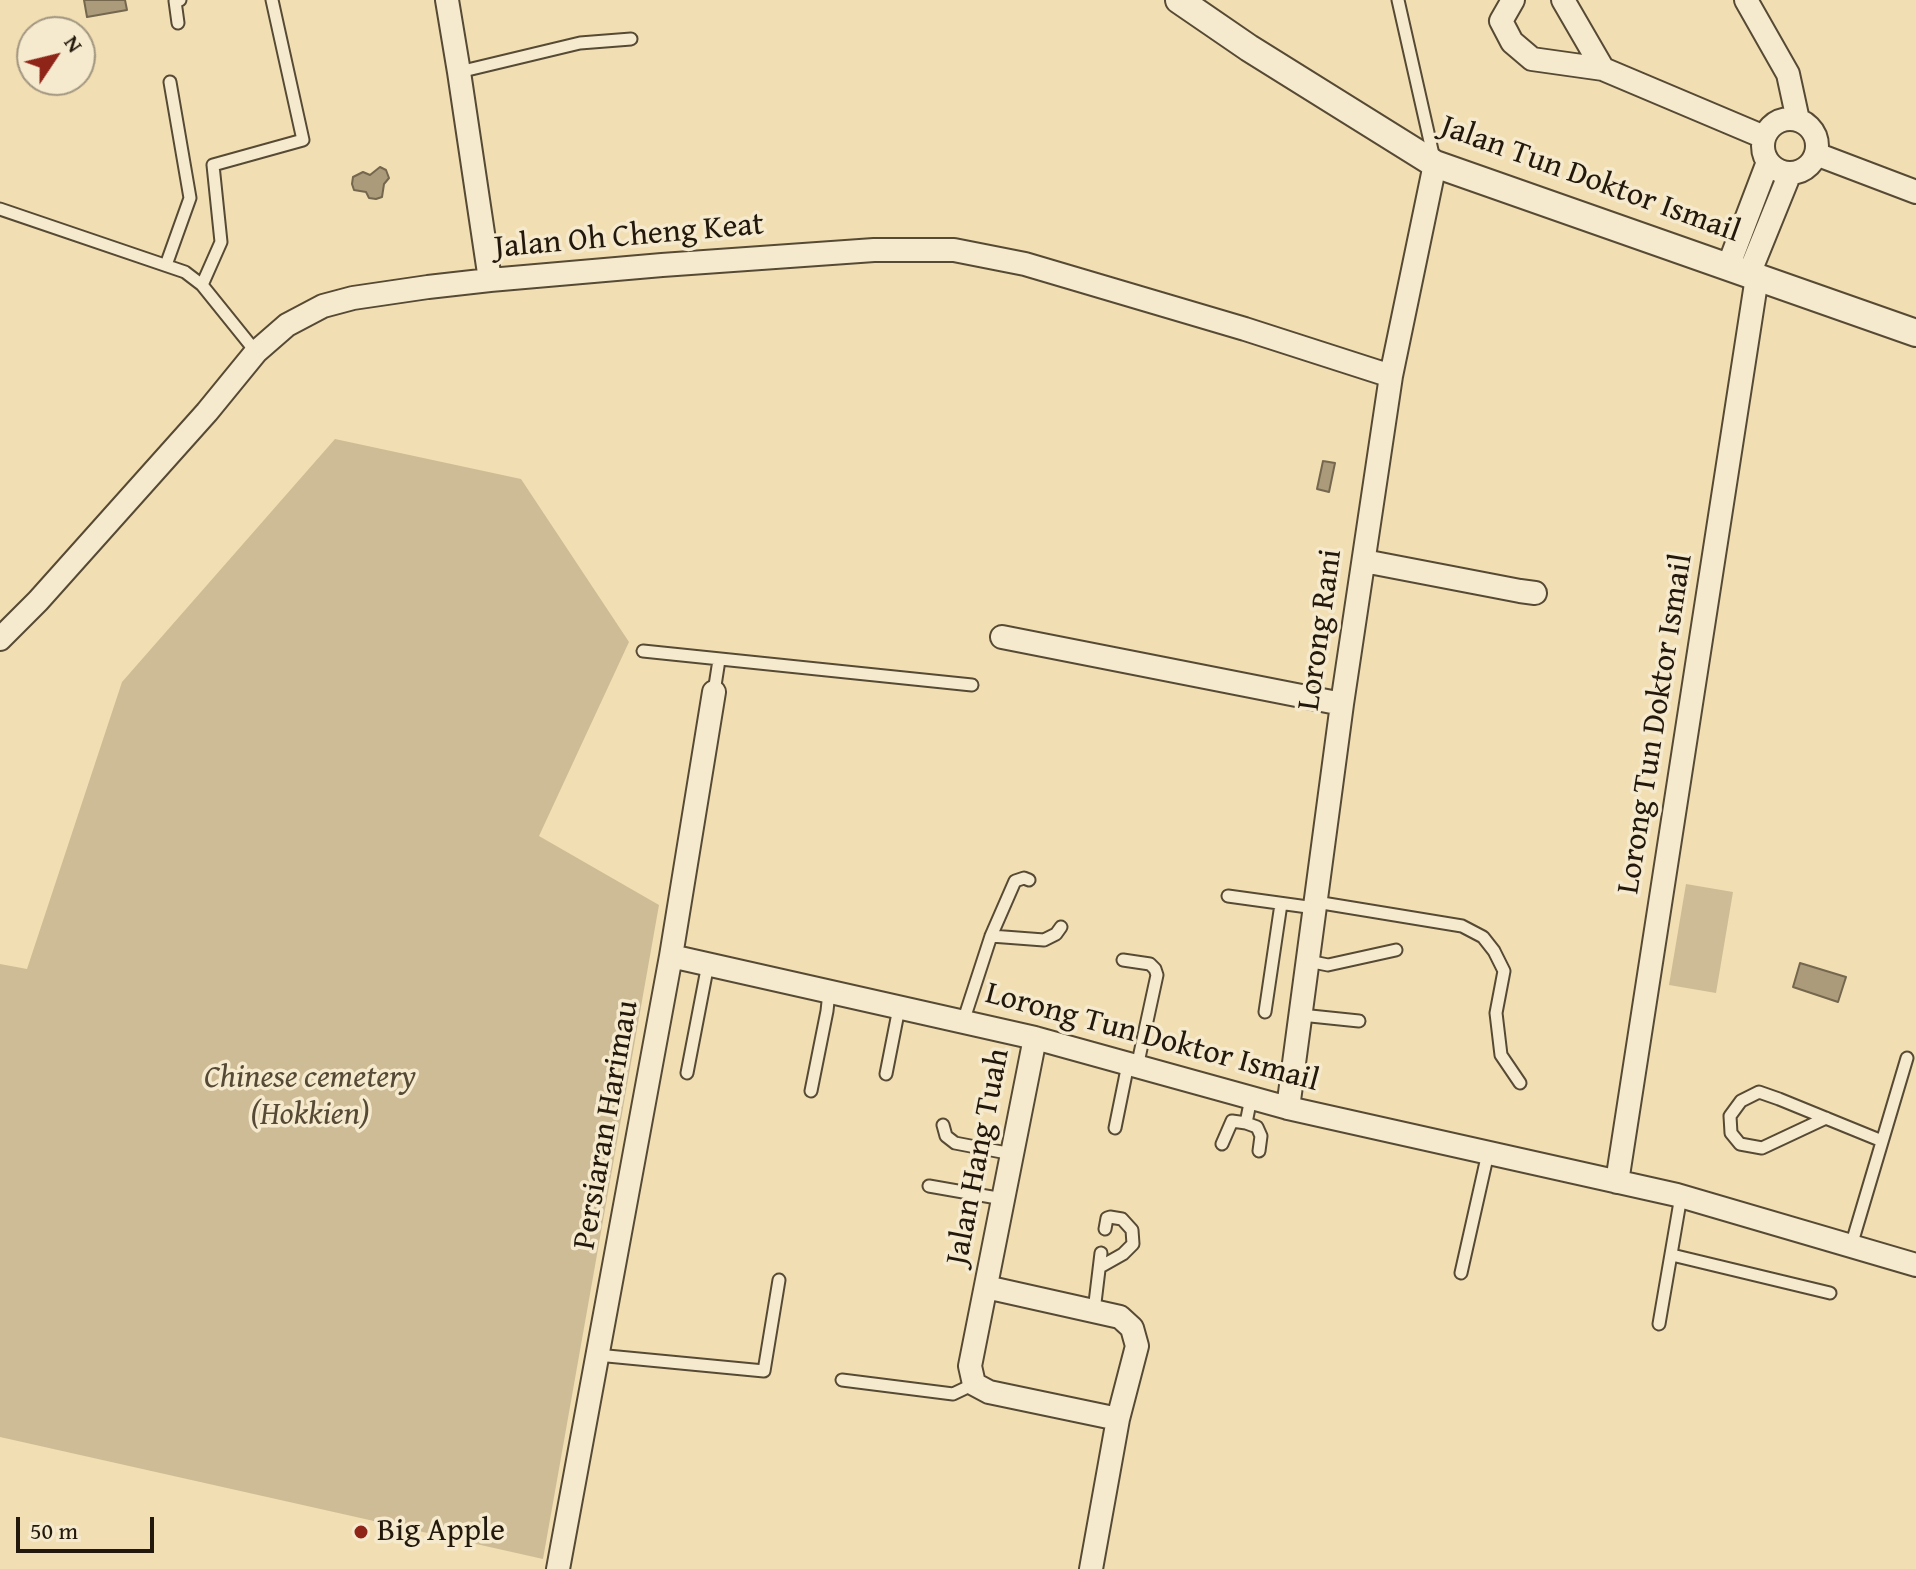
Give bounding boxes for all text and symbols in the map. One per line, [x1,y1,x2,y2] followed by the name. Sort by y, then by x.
[16,16,96,96] north arrow
[57,28,91,59] text: N
[1435,108,1745,252] street label: Jalan Tun Doktor Ismail
[493,206,765,268] street label: Jalan Oh Cheng Keat
[1291,547,1351,713] street label: Lorong Rani
[1610,551,1702,897] street label: Lorong Tun Doktor Ismail
[981,975,1323,1101] street label: Lorong Tun Doktor Ismail
[566,997,648,1253] street label: Persiaran Harimau
[939,1045,1019,1269] street label: Jalan Hang Tuah
[204,1060,416,1135] park label: Chinese cemetery (Hokkien)
[20,1501,158,1551] scale bar
[30,1513,78,1548] text: 50 m
[377,1513,505,1551] place label: Big Apple
[352,1523,370,1541] marker: Big Apple

